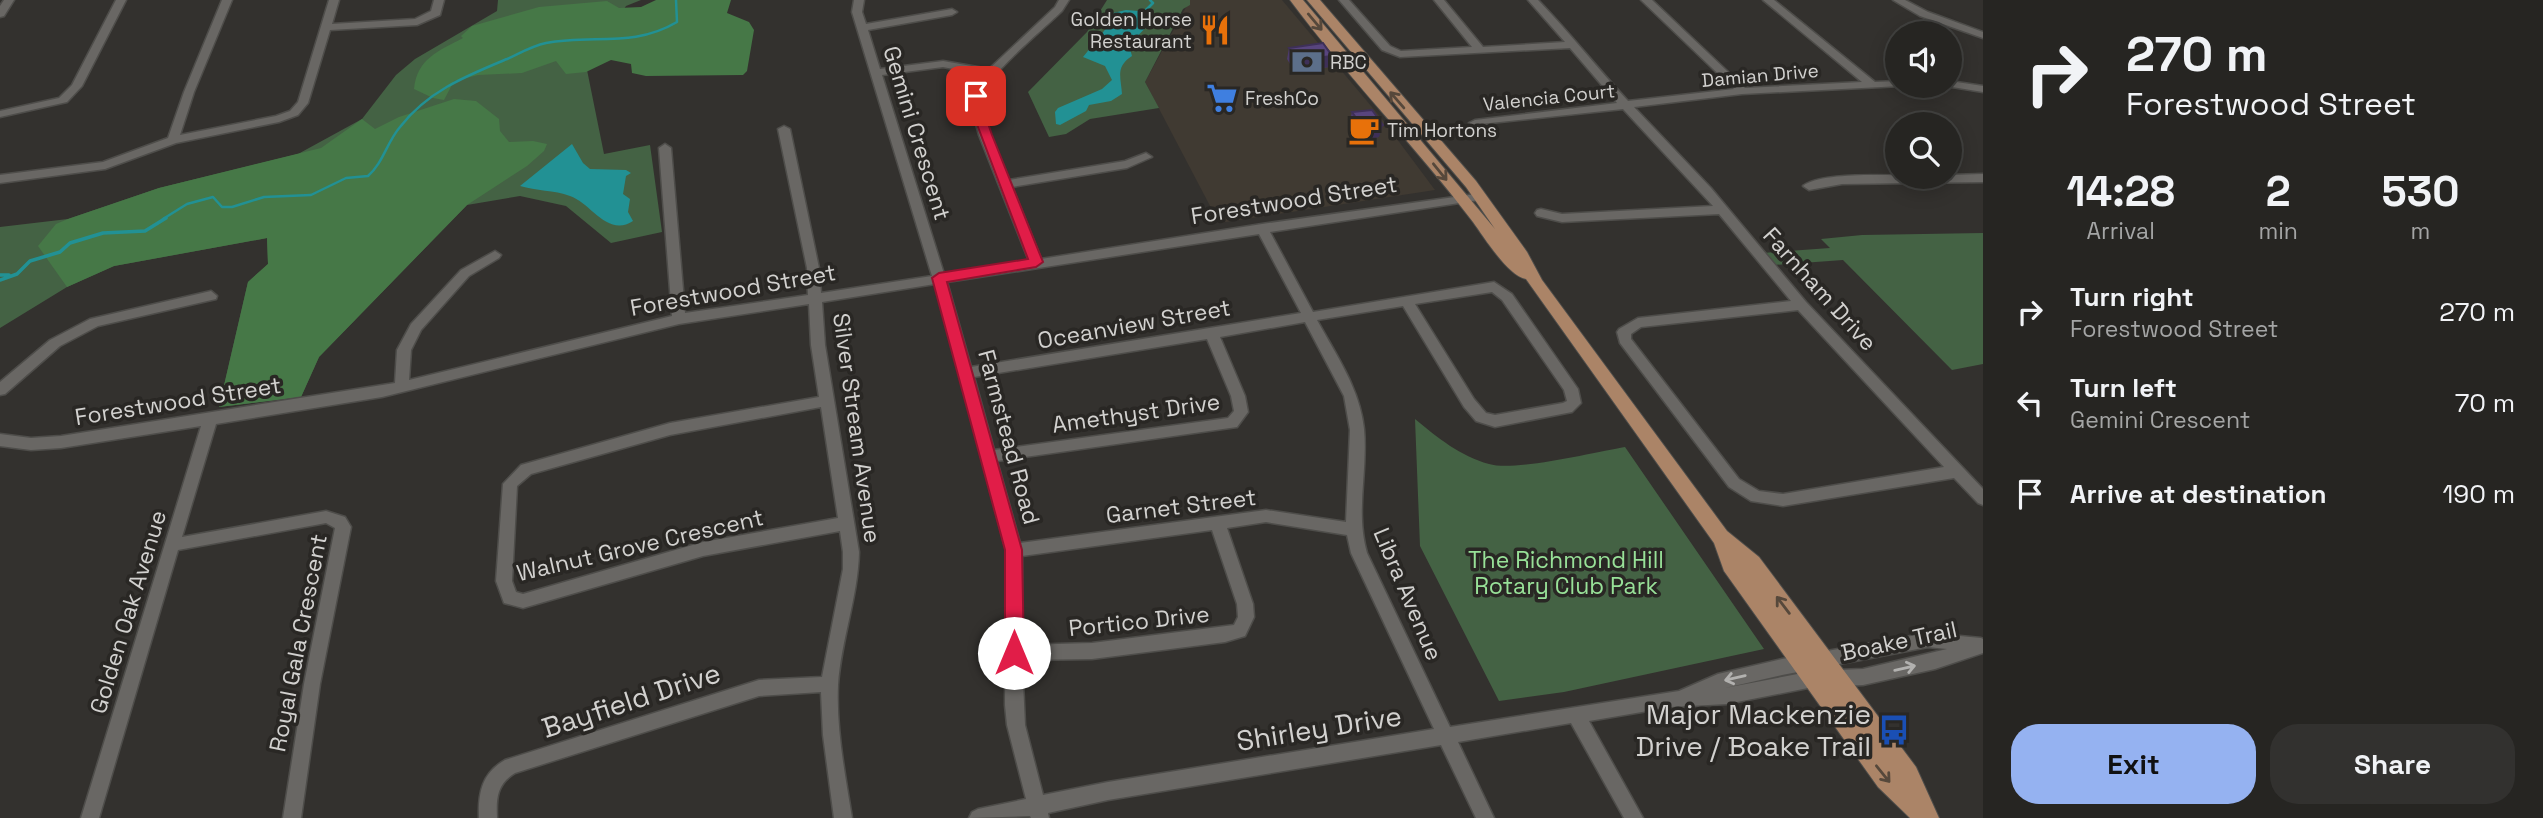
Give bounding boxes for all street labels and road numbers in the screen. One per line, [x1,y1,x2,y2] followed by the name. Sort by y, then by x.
[876,42,958,224] street label: Gemini Crescent
[1700,58,1820,93] street label: Damian Drive
[1482,78,1616,117] street label: Valencia Court
[1189,169,1399,231] street label: Forestwood Street
[1757,221,1883,357] street label: Farnham Drive
[628,257,838,323] street label: Forestwood Street
[1035,292,1233,356] street label: Oceanview Street
[826,311,888,545] street label: Silver Stream Avenue
[971,346,1047,528] street label: Farmstead Road
[73,370,283,432] street label: Forestwood Street
[1050,386,1222,440] street label: Amethyst Drive
[1104,482,1258,530] street label: Garnet Street
[514,502,766,588] street label: Walnut Grove Crescent
[83,507,173,717] street label: Golden Oak Avenue
[1367,523,1449,665] street label: Libra Avenue
[262,532,334,754] street label: Royal Gala Crescent
[1067,599,1211,643] street label: Portico Drive
[1838,614,1960,668] street label: Boake Trail
[537,654,725,746] street label: Bayfield Drive
[1234,697,1404,759] street label: Shirley Drive

